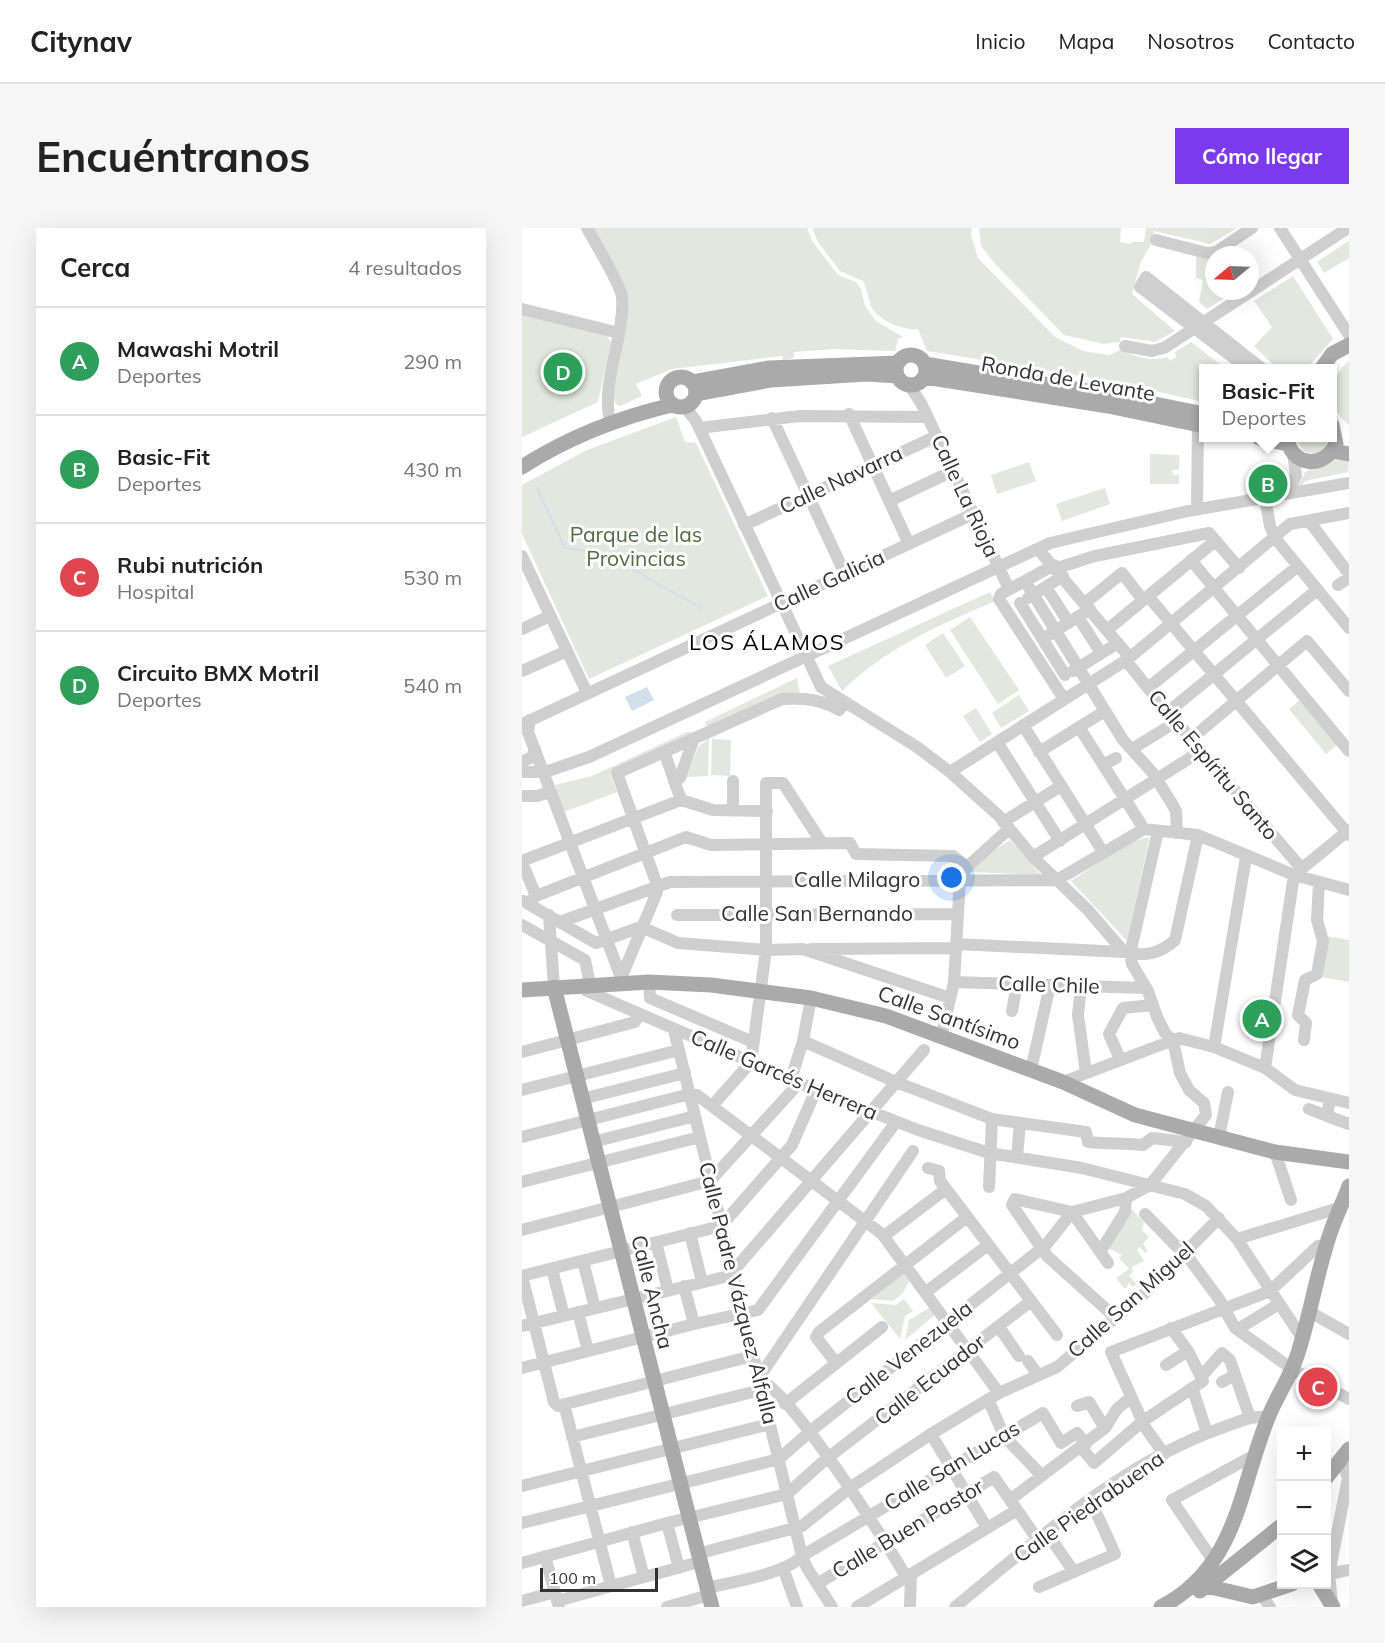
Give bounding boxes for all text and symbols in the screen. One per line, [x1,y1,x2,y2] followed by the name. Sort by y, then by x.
[30,24,132,59] text: Citynav
[975,28,1025,54] text: Inicio
[1058,28,1114,54] text: Mapa
[1147,28,1234,54] text: Nosotros
[1267,28,1355,54] text: Contacto
[1175,128,1349,184] button: Cómo llegar
[36,130,310,183] text: Encuéntranos
[1205,246,1259,300] north arrow
[60,251,130,284] text: Cerca
[348,255,462,280] text: 4 resultados
[117,335,279,363] text: Mawashi Motril
[72,349,87,374] text: A
[403,349,462,374] text: 290 m
[544,350,582,394] pin: D
[979,350,1157,406] street label: Ronda de Levante
[117,363,202,388] text: Deportes
[1199,364,1337,442] popup
[1222,377,1314,405] text: Basic-Fit
[1222,405,1306,430] text: Deportes
[926,430,1006,561] street label: Calle La Rioja
[775,439,906,519] street label: Calle Navarra
[117,443,210,471] text: Basic-Fit
[73,457,86,482] text: B
[403,457,462,482] text: 430 m
[1248,462,1288,506] pin: B
[117,471,202,496] text: Deportes
[570,521,702,571] park label: Parque de las Provincias
[769,543,888,617] street label: Calle Galicia
[117,551,263,579] text: Rubi nutrición
[73,565,86,590] text: C
[403,565,462,590] text: 530 m
[117,579,194,604] text: Hospital
[689,628,845,656] district label: LOS ÁLAMOS
[117,659,319,687] text: Circuito BMX Motril
[72,673,87,698] text: D
[403,673,462,698] text: 540 m
[1143,684,1284,845] street label: Calle Espíritu Santo
[117,687,202,712] text: Deportes
[937,863,966,892] your location
[794,866,920,892] street label: Calle Milagro
[721,900,913,926] street label: Calle San Bernando
[998,969,1100,999] street label: Calle Chile
[875,979,1024,1055] street label: Calle Santísimo
[1242,996,1282,1042] pin: A
[687,1023,882,1125] street label: Calle Garcés Herrera
[694,1159,784,1427] street label: Calle Padre Vázquez Alfalla
[626,1232,680,1351] street label: Calle Ancha
[1062,1236,1199,1363] street label: Calle San Miguel
[840,1295,977,1410] street label: Calle Venezuela
[869,1328,990,1430] street label: Calle Ecuador
[1298,1364,1338,1410] pin: C
[879,1414,1024,1516] street label: Calle San Lucas
[1277,1427,1331,1589] map controls
[1277,1427,1331,1481] button: +
[1008,1445,1169,1568] street label: Calle Piedrabuena
[827,1472,988,1584] street label: Calle Buen Pastor
[1277,1481,1331,1535] button: −
[1277,1535,1331,1589] button: layers
[540,1565,658,1592] scale bar
[549,1568,596,1588] text: 100 m

